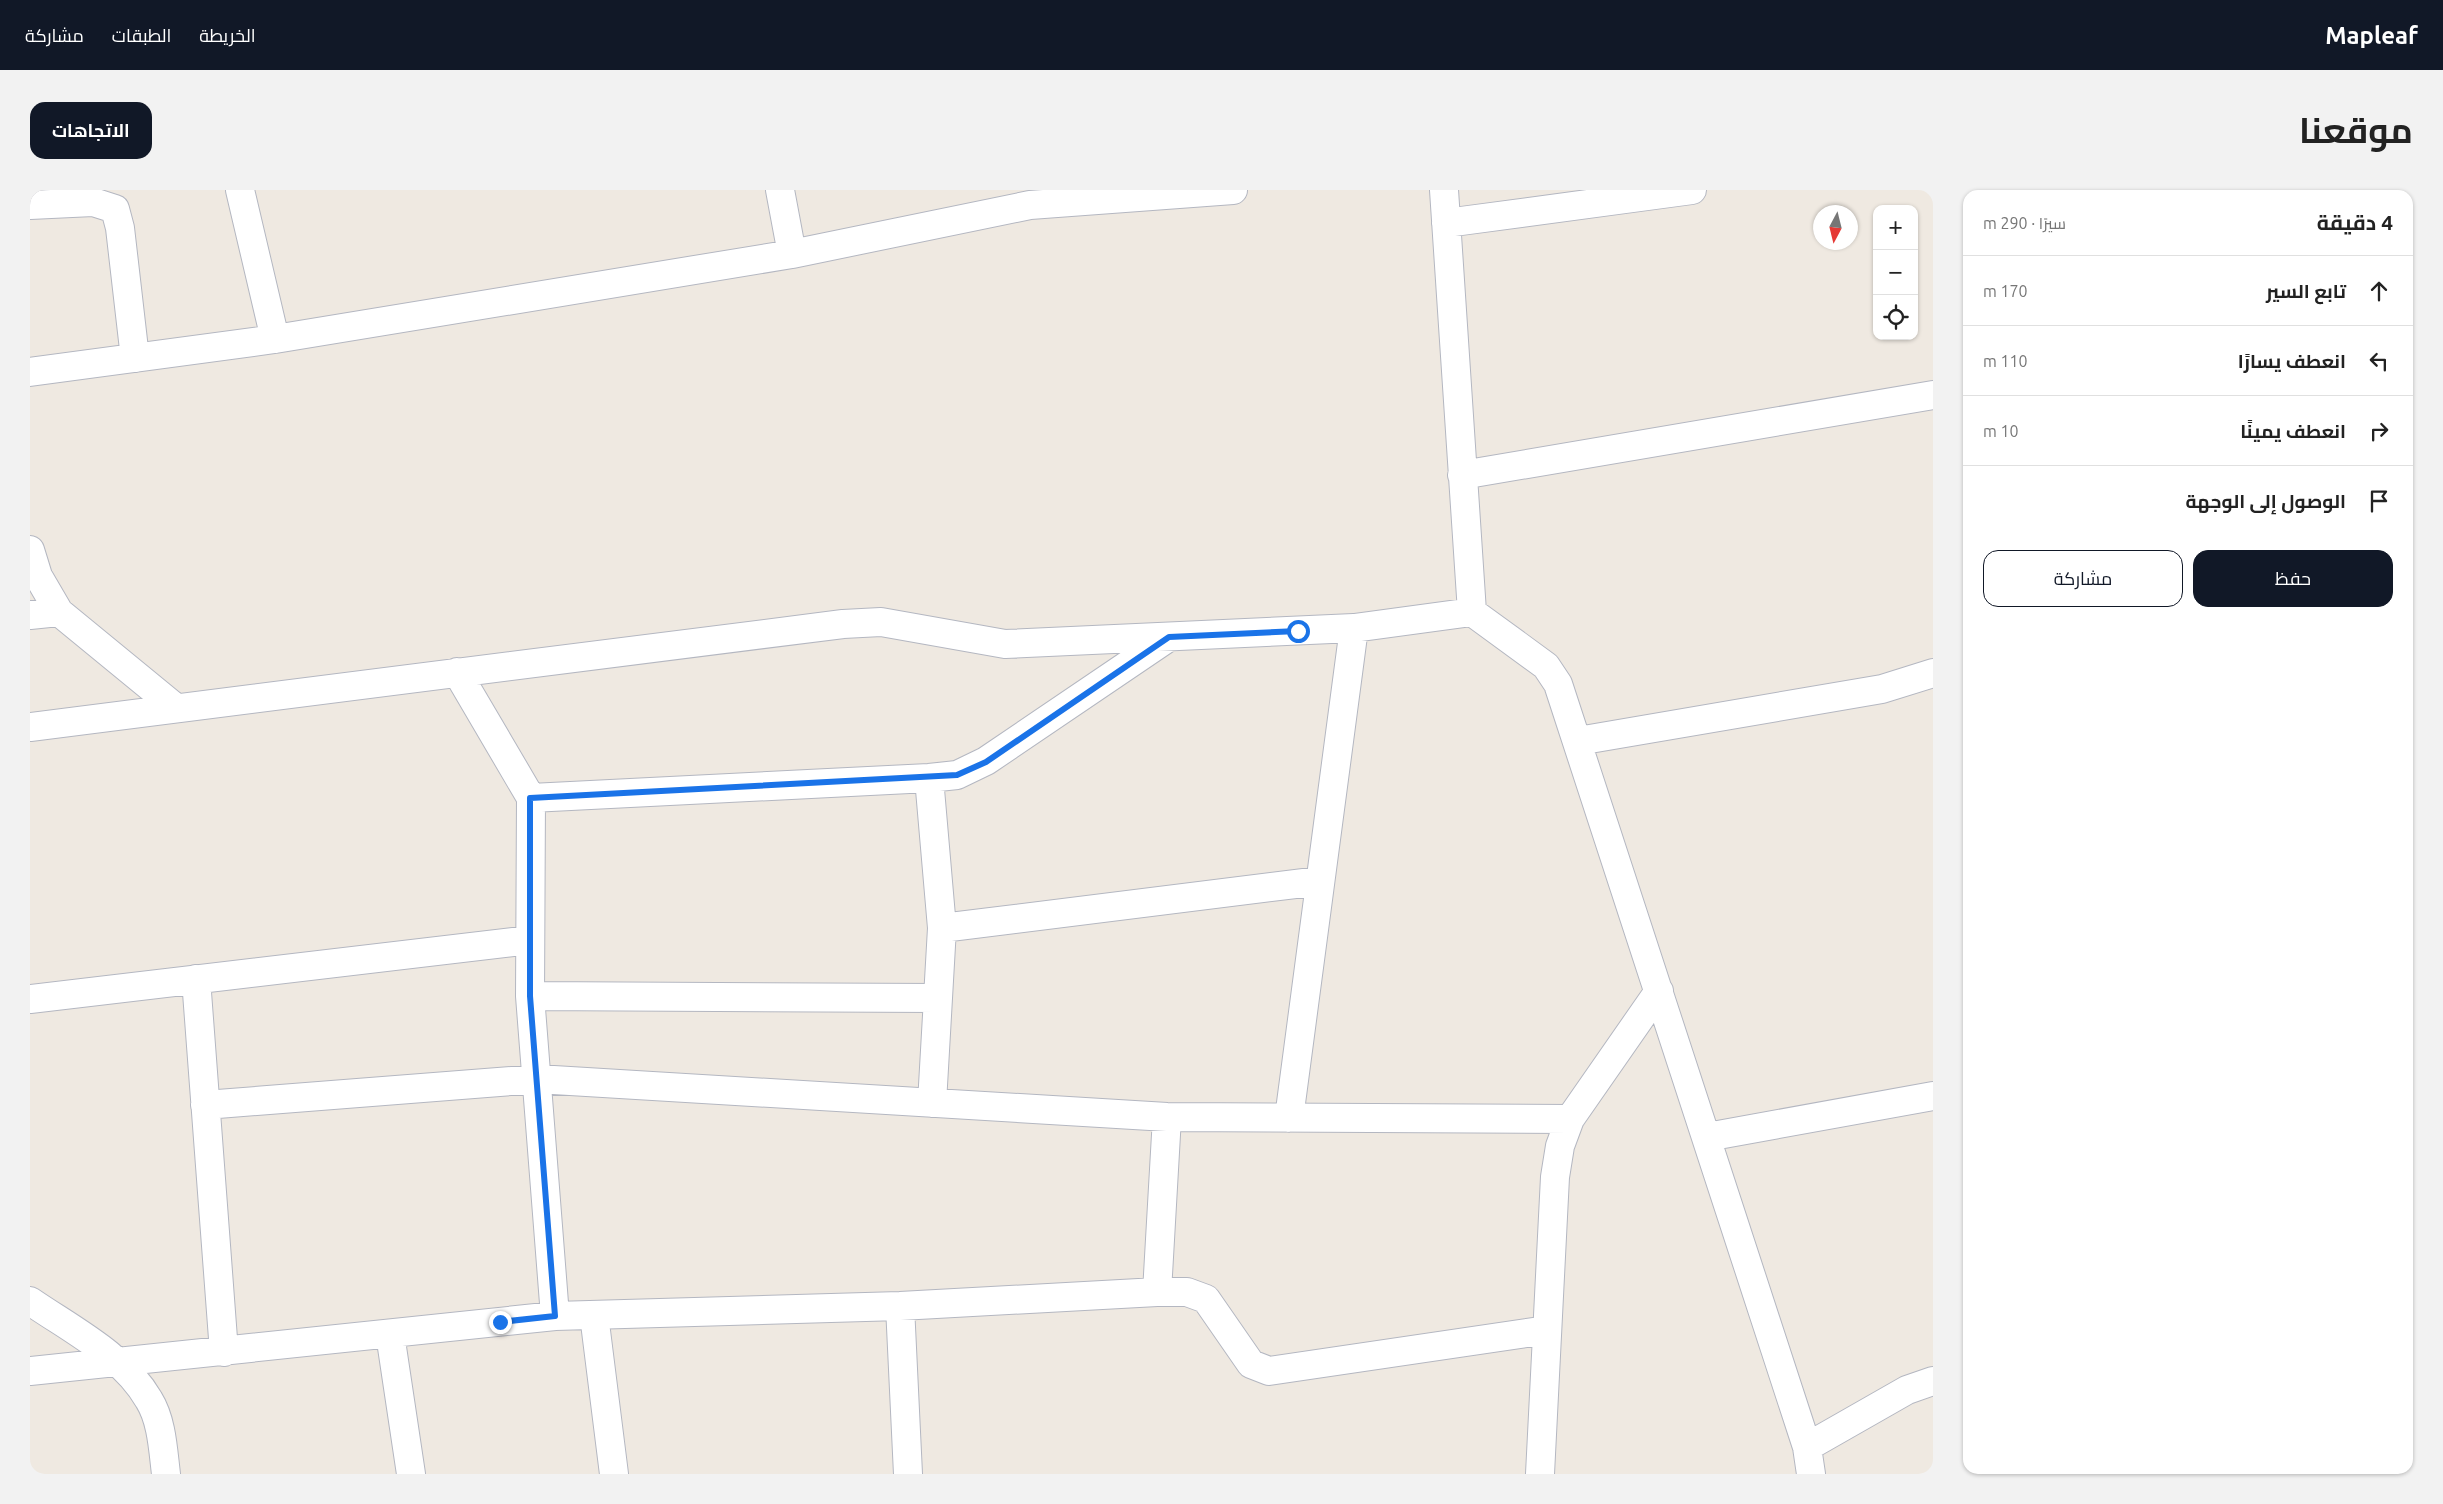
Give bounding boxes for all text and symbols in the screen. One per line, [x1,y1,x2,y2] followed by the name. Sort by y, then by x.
[2325,22,2418,49] text: Mapleaf
[25,25,84,45] text: مشاركة
[112,25,171,45] text: الطبقات
[199,25,256,45] text: الخريطة
[30,102,152,159] button: الاتجاهات
[2299,110,2413,150] text: موقعنا
[1813,205,1858,250] north arrow
[1873,205,1918,340] map controls
[1873,205,1918,250] button: +
[2317,210,2393,234] text: 4 دقيقة
[1983,214,2066,232] text: سيرًا · 290 m
[1873,250,1918,295] button: −
[2365,277,2393,305] icon: ahead
[2266,280,2346,302] text: تابع السير
[1983,282,2028,300] text: 170 m
[1873,295,1918,340] button: locate
[2365,347,2393,375] icon: left
[2238,350,2346,372] text: انعطف يسارًا
[1983,352,2028,370] text: 110 m
[2365,417,2393,445] icon: right
[2240,420,2346,442] text: انعطف يمينًا
[1983,422,2019,440] text: 10 m
[2365,487,2393,515] icon: arrive
[2186,490,2346,512] text: الوصول إلى الوجهة
[1983,550,2183,607] button: مشاركة
[2193,550,2393,607] button: حفظ
[1287,620,1310,643] route start
[489,1311,512,1334] route end

